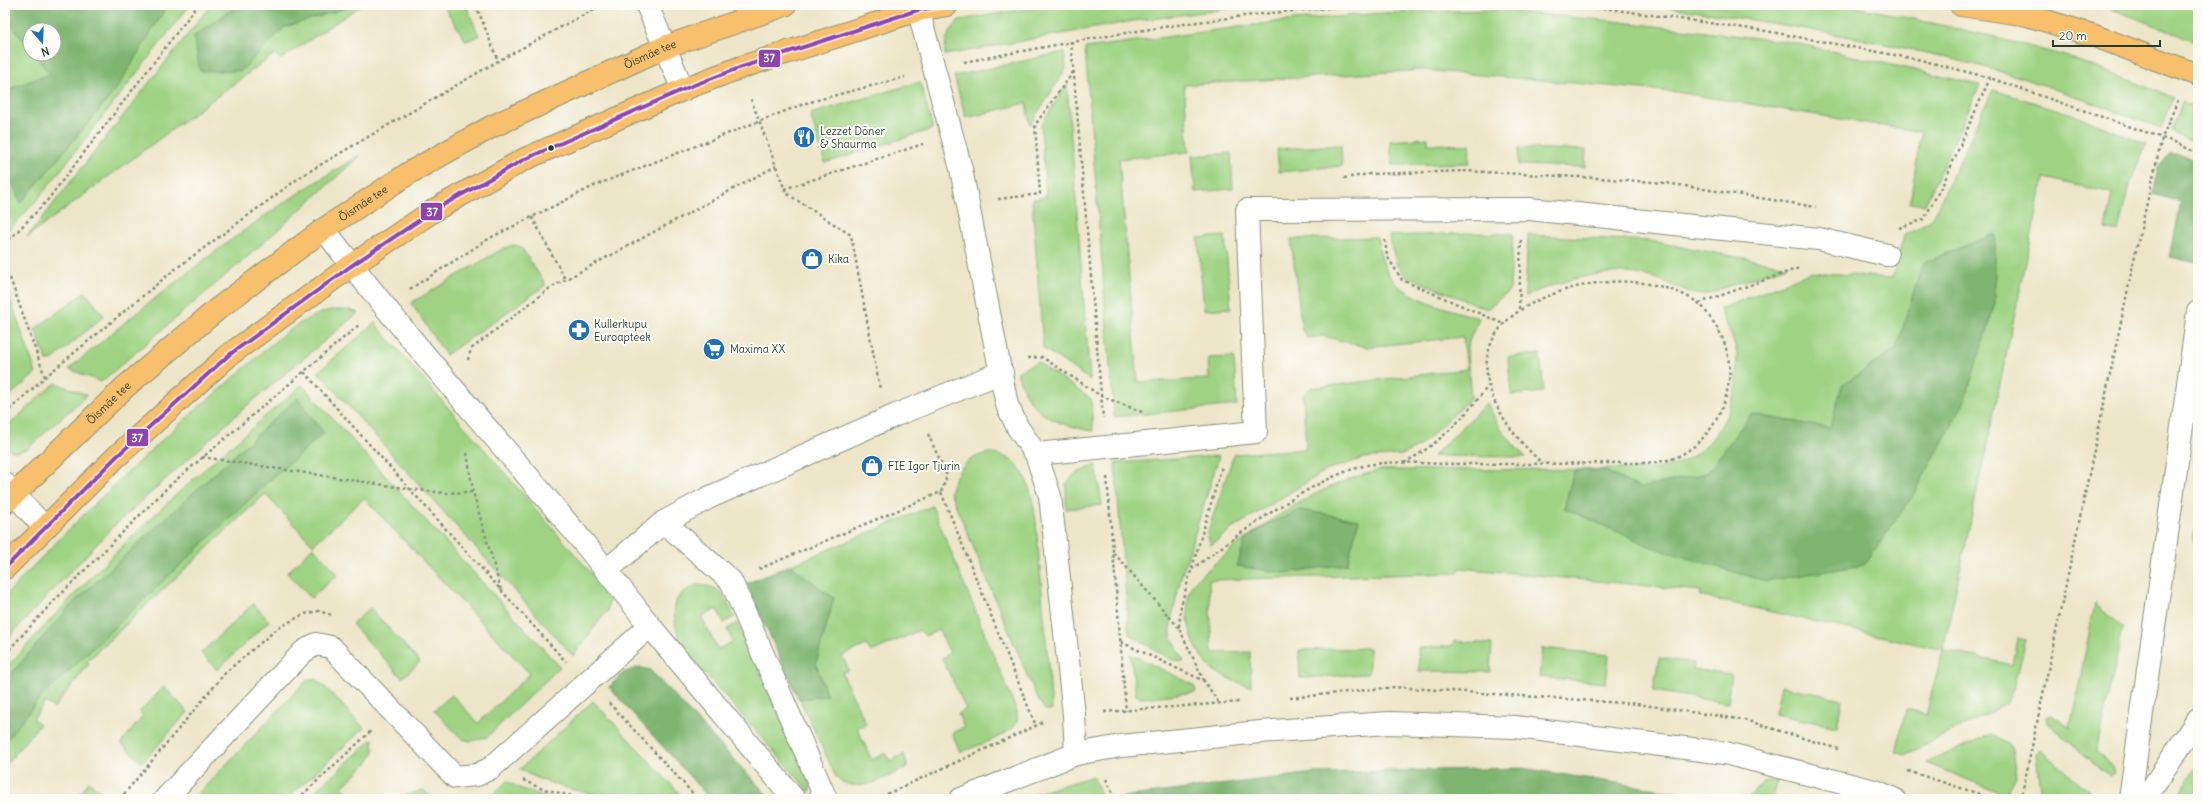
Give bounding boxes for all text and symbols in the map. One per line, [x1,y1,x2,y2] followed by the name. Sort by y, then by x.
[22,22,62,62] north arrow
[2053,22,2160,48] scale bar
[2059,28,2087,43] text: 20 m
[622,37,678,72] street label: Õismäe tee
[39,44,51,59] text: N
[758,49,781,68] line badge: 37
[763,51,775,65] text: 37
[791,124,817,150] restaurant icon: Lezzet Döner & Shaurma
[820,124,885,151] place label: Lezzet Döner & Shaurma
[546,143,556,153] unlabelled marker
[336,182,390,224] street label: Õismäe tee
[420,202,443,221] line badge: 37
[426,205,438,219] text: 37
[799,246,825,272] shop icon: Kika
[828,252,849,266] place label: Kika
[566,317,592,343] pharmacy icon: Kullerkupu Euroapteek
[594,317,651,344] place label: Kullerkupu Euroapteek
[701,336,727,362] supermarket icon: Maxima XX
[730,342,785,356] place label: Maxima XX
[84,378,133,427] street label: Õismäe tee
[126,428,149,447] line badge: 37
[131,431,143,445] text: 37
[859,453,885,479] shop icon: FIE Igor Tjurin
[888,459,960,473] place label: FIE Igor Tjurin

